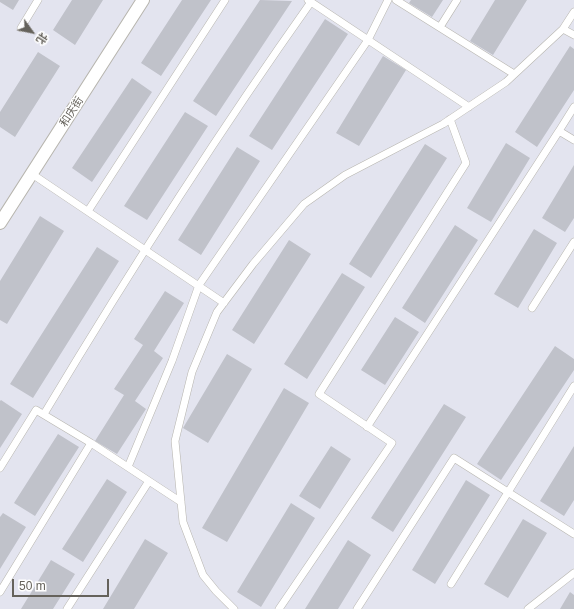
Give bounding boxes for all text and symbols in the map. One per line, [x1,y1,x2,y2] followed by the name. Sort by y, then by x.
[12,12,52,52] north arrow
[34,31,50,46] text: 北
[57,95,87,129] street label: 和庆街
[14,571,111,597] scale bar
[19,579,46,593] text: 50 m

